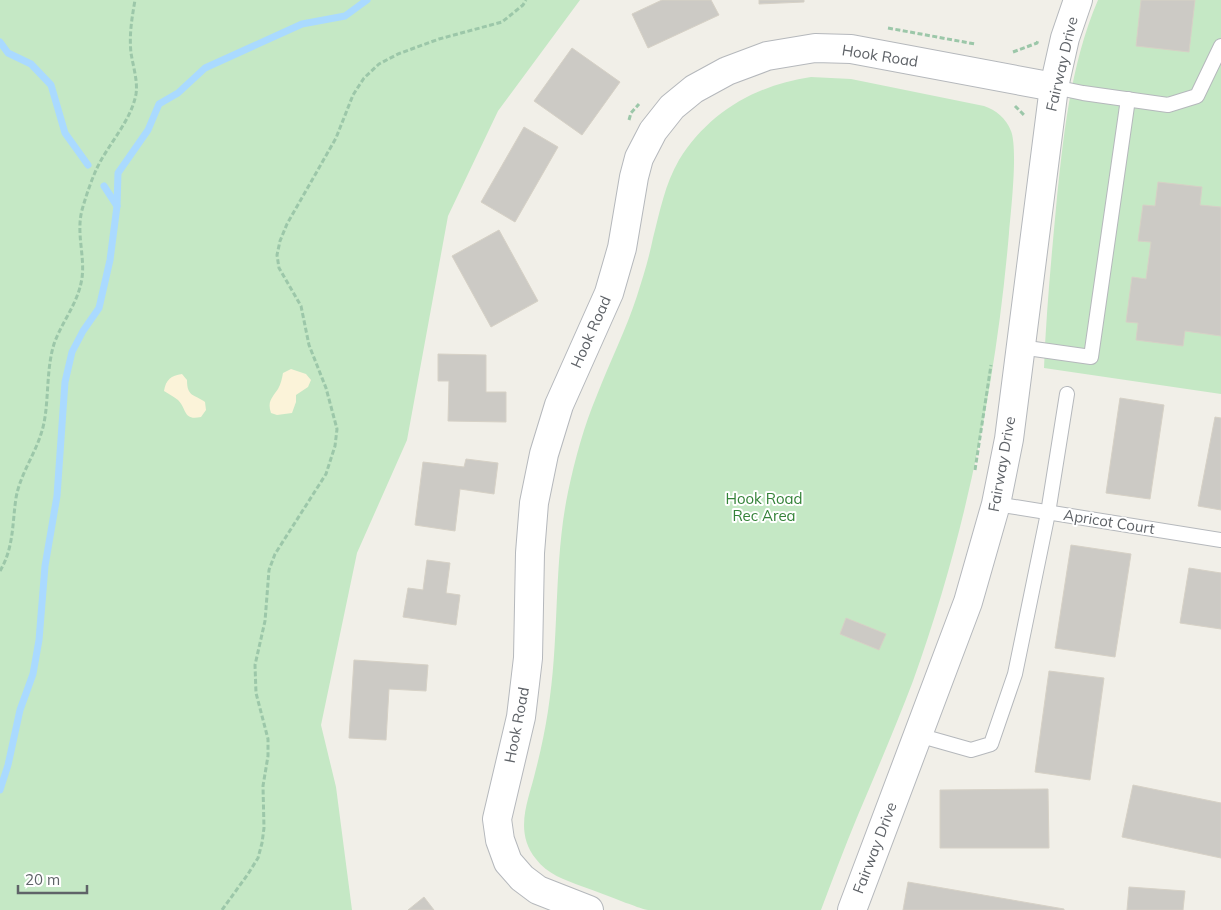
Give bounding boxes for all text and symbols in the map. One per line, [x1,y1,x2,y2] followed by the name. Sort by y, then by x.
[1041,15,1082,113] street label: Fairway Drive
[841,40,920,71] street label: Hook Road
[566,293,615,371] street label: Hook Road
[984,415,1019,513] street label: Fairway Drive
[725,489,803,525] park label: Hook Road Rec Area
[1062,505,1156,538] street label: Apricot Court
[500,685,533,765] street label: Hook Road
[848,799,901,896] street label: Fairway Drive
[18,862,86,894] scale bar
[25,870,60,889] text: 20 m

